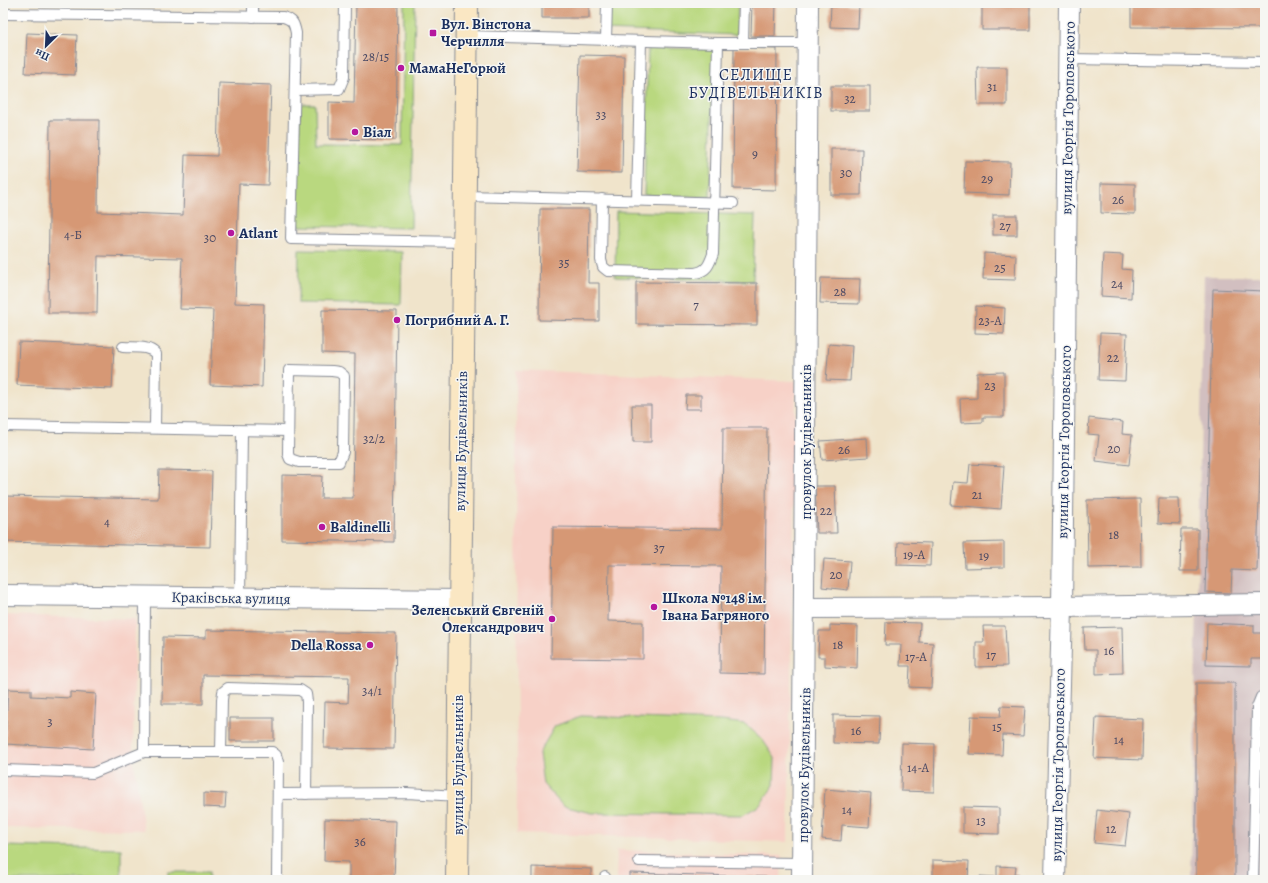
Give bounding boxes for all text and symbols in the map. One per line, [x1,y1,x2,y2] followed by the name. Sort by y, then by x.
[441,14,532,51] place label: Вул. Вінстона Черчилля
[1056,21,1080,215] street label: вулиця Георгія Тороповського
[26,26,66,66] north arrow
[428,28,438,38] marker: Вул. Вінстона Черчилля
[32,45,52,64] text: Пн
[363,48,389,65] house number: 28/15
[409,58,506,78] place label: МамаНеГорюй
[396,63,406,73] marker: МамаНеГорюй
[688,64,824,104] district label: СЕЛИЩЕ БУДІВЕЛЬНИКІВ
[987,78,997,95] house number: 31
[844,90,856,107] house number: 32
[596,106,606,123] house number: 33
[363,122,392,142] place label: Віал
[350,127,360,137] marker: Віал
[752,145,758,162] house number: 9
[840,164,852,181] house number: 30
[981,170,993,187] house number: 29
[1112,191,1124,208] house number: 26
[999,217,1011,234] house number: 27
[238,223,278,243] place label: Atlant
[64,226,82,243] house number: 4-Б
[226,228,236,238] marker: Atlant
[204,229,216,246] house number: 30
[559,254,570,271] house number: 35
[994,259,1006,276] house number: 25
[1111,275,1123,292] house number: 24
[834,283,846,300] house number: 28
[693,296,699,313] house number: 7
[405,310,510,330] place label: Погрибний А. Г.
[978,312,1002,329] house number: 23-А
[392,315,402,325] marker: Погрибний А. Г.
[1052,345,1076,539] street label: вулиця Георгія Тороповського
[1107,349,1119,366] house number: 22
[796,364,816,520] street label: провулок Будівельників
[450,370,472,512] street label: вулиця Будівельників
[984,377,996,394] house number: 23
[363,430,385,447] house number: 32/2
[1107,440,1121,457] house number: 20
[838,441,850,458] house number: 26
[972,486,983,503] house number: 21
[820,502,832,519] house number: 22
[104,513,110,530] house number: 4
[330,517,391,537] place label: Baldinelli
[317,522,327,532] marker: Baldinelli
[1109,526,1119,543] house number: 18
[654,539,665,556] house number: 37
[903,546,926,563] house number: 19-А
[979,547,989,564] house number: 19
[829,566,843,583] house number: 20
[171,587,291,609] street label: Краківська вулиця
[662,588,770,625] place label: Школа №148 ім. Івана Багряного
[412,600,544,637] place label: Зеленський Євгеній Олександрович
[649,602,659,612] marker: Школа №148 ім. Івана Багряного
[547,614,557,624] marker: Зеленський Євгеній Олександрович
[291,635,363,655] place label: Della Rossa
[833,636,843,653] house number: 18
[365,640,375,650] marker: Della Rossa
[1104,642,1114,659] house number: 16
[986,646,996,663] house number: 17
[905,648,927,665] house number: 17-А
[1046,668,1070,862] street label: вулиця Георгія Тороповського
[362,682,383,699] house number: 34/1
[793,687,815,843] street label: провулок Будівельників
[448,695,468,835] street label: вулиця Будівельників
[47,713,53,730] house number: 3
[992,718,1002,735] house number: 15
[851,722,861,739] house number: 16
[1114,731,1124,748] house number: 14
[907,759,930,776] house number: 14-А
[842,801,852,818] house number: 14
[976,812,986,829] house number: 13
[1106,820,1116,837] house number: 12
[354,833,366,850] house number: 36

